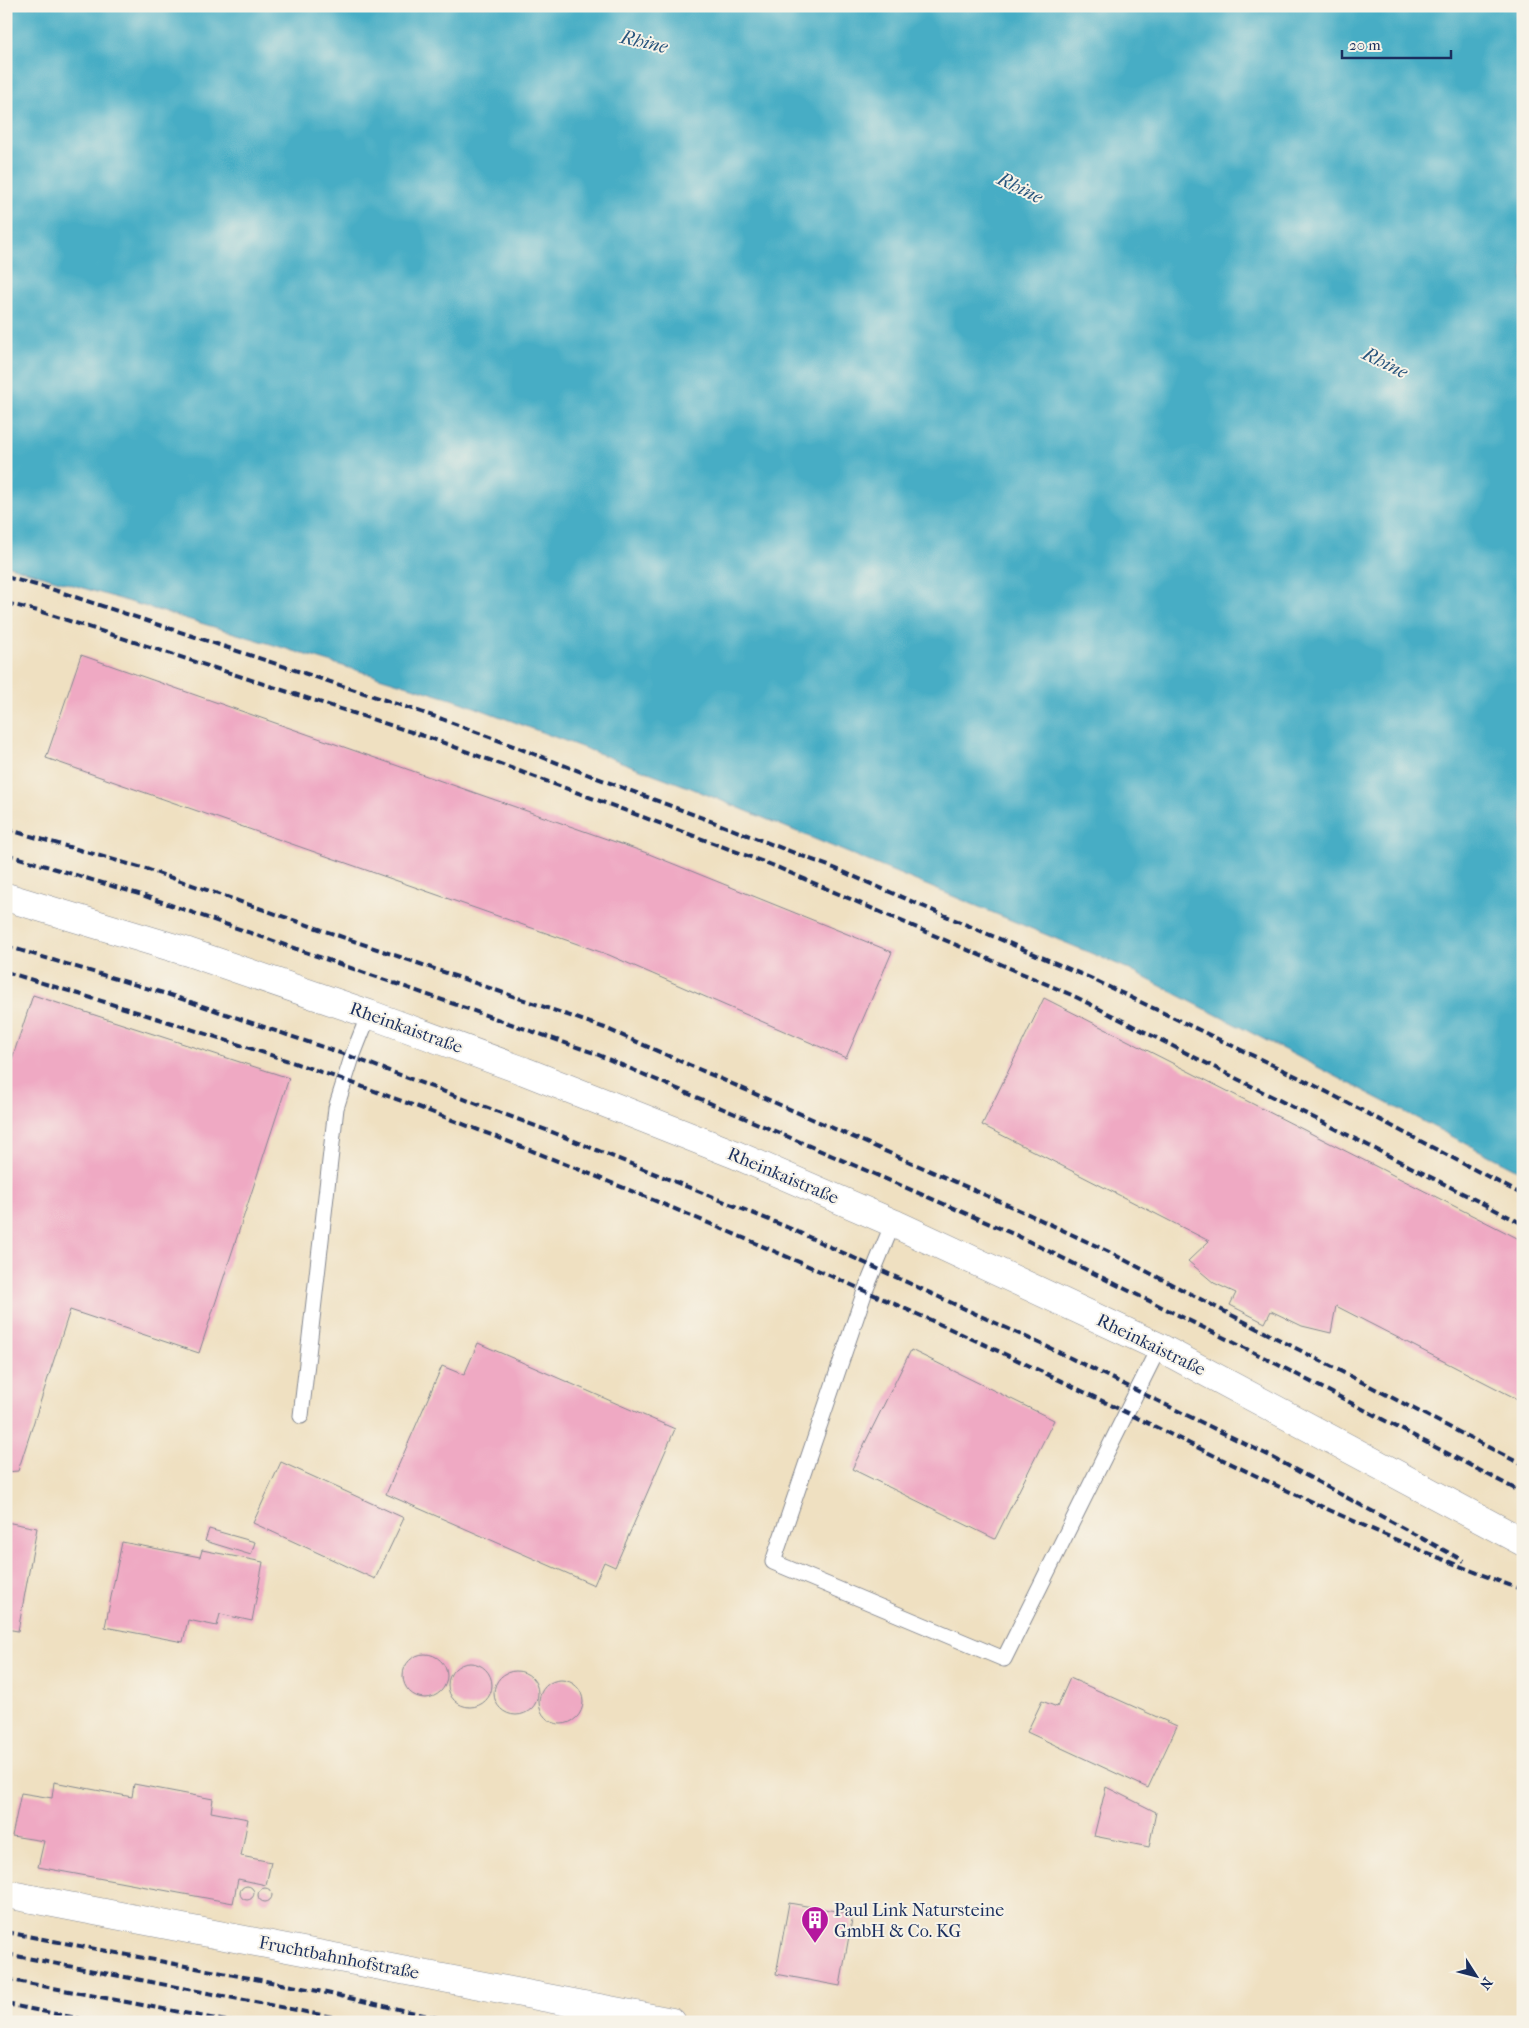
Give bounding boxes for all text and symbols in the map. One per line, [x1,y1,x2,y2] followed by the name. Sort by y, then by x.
[617,26,671,58] water label: Rhine
[1342,28,1450,60] scale bar
[1349,36,1381,54] text: 20 m
[992,167,1047,209] water label: Rhine
[1357,342,1412,384] water label: Rhine
[347,998,465,1058] street label: Rheinkaistraße
[724,1143,842,1209] street label: Rheinkaistraße
[1093,1310,1209,1380] street label: Rheinkaistraße
[834,1900,1004,1942] place label: Paul Link Natursteine GmbH & Co. KG
[800,1905,830,1944] building icon: Paul Link Natursteine GmbH & Co. KG
[257,1932,421,1984] street label: Fruchtbahnhofstraße
[1452,1950,1502,2000] north arrow
[1476,1974,1496,1993] text: N

